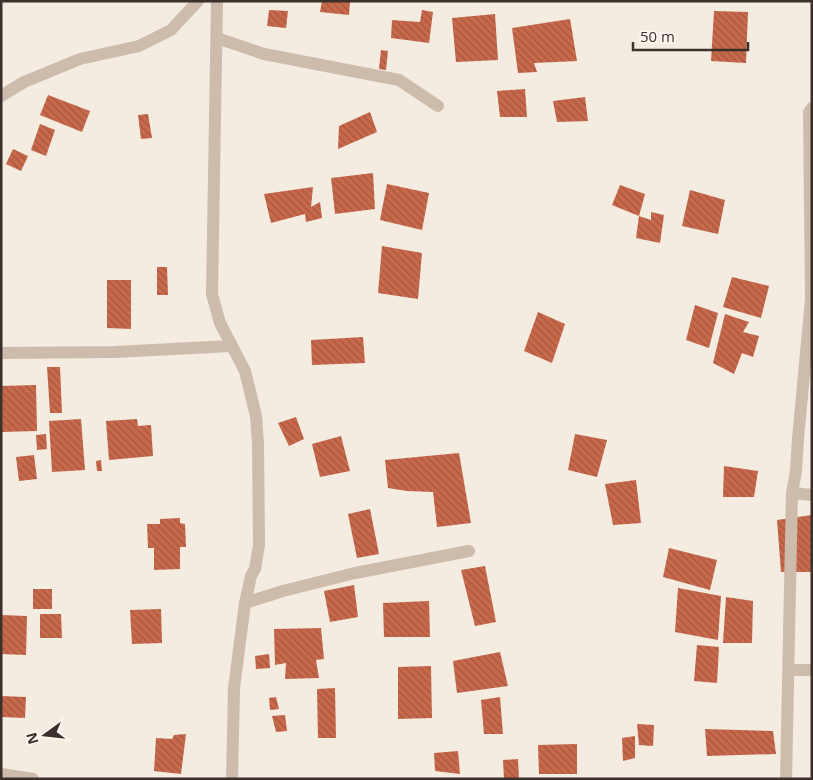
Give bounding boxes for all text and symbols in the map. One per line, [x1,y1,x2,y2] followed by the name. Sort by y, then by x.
[633,20,748,52] scale bar
[640,26,675,46] text: 50 m
[20,710,70,760] north arrow
[21,731,43,746] text: N

